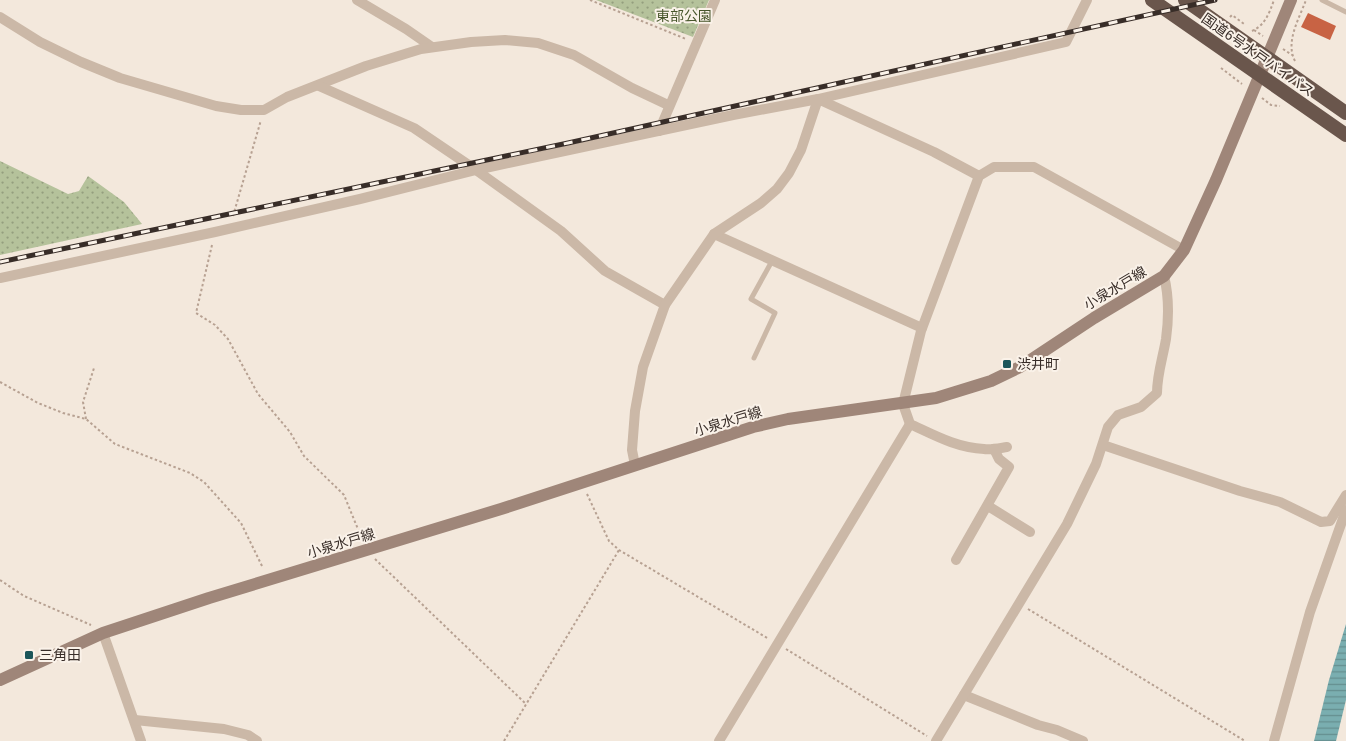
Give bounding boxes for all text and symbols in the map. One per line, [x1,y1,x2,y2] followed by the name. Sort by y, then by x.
[656,8,712,24] park label: 東部公園
[1199,10,1317,100] street label: 国道6号水戸バイパス
[1081,263,1149,313] street label: 小泉水戸線
[1017,356,1059,372] place label: 渋井町
[1001,358,1013,370] marker: 渋井町
[692,403,764,439] street label: 小泉水戸線
[305,525,377,561] street label: 小泉水戸線
[39,647,81,663] place label: 三角田
[23,649,35,661] marker: 三角田

